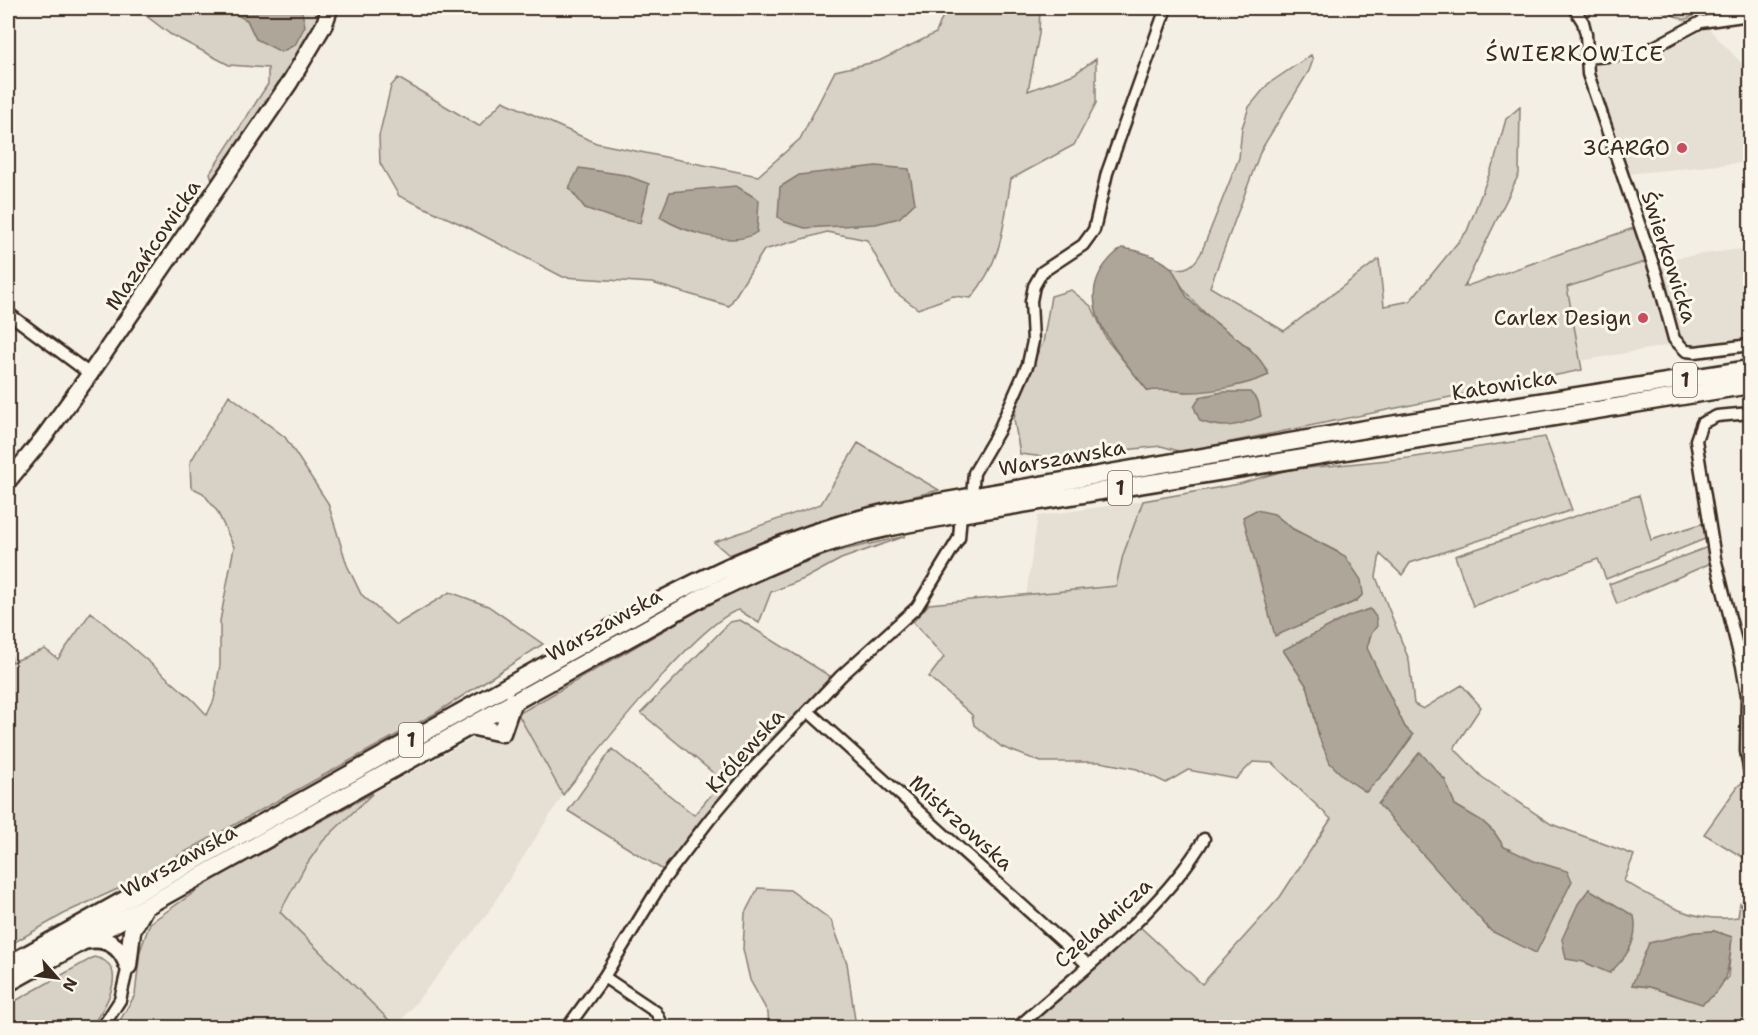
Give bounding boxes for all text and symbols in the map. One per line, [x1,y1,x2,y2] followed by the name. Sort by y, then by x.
[1485,39,1665,68] district label: ŚWIERKOWICE
[1582,134,1670,162] place label: 3CARGO
[1675,141,1689,155] marker: 3CARGO
[99,174,207,316] street label: Mazańcowicka
[1635,187,1704,327] street label: Świerkowicka
[1494,304,1631,332] place label: Carlex Design
[1636,311,1650,325] marker: Carlex Design
[1450,363,1558,407] street label: Katowicka
[1673,363,1697,397] road number: 1
[996,433,1128,483] street label: Warszawska
[1108,471,1132,505] road number: 1
[541,582,667,668] street label: Warszawska
[700,703,790,799] street label: Królewska
[399,723,423,757] road number: 1
[903,769,1019,877] street label: Mistrzowska
[116,818,242,904] street label: Warszawska
[1048,872,1158,974] street label: Czeladnicza
[27,948,87,1008] north arrow
[58,974,82,995] text: N

